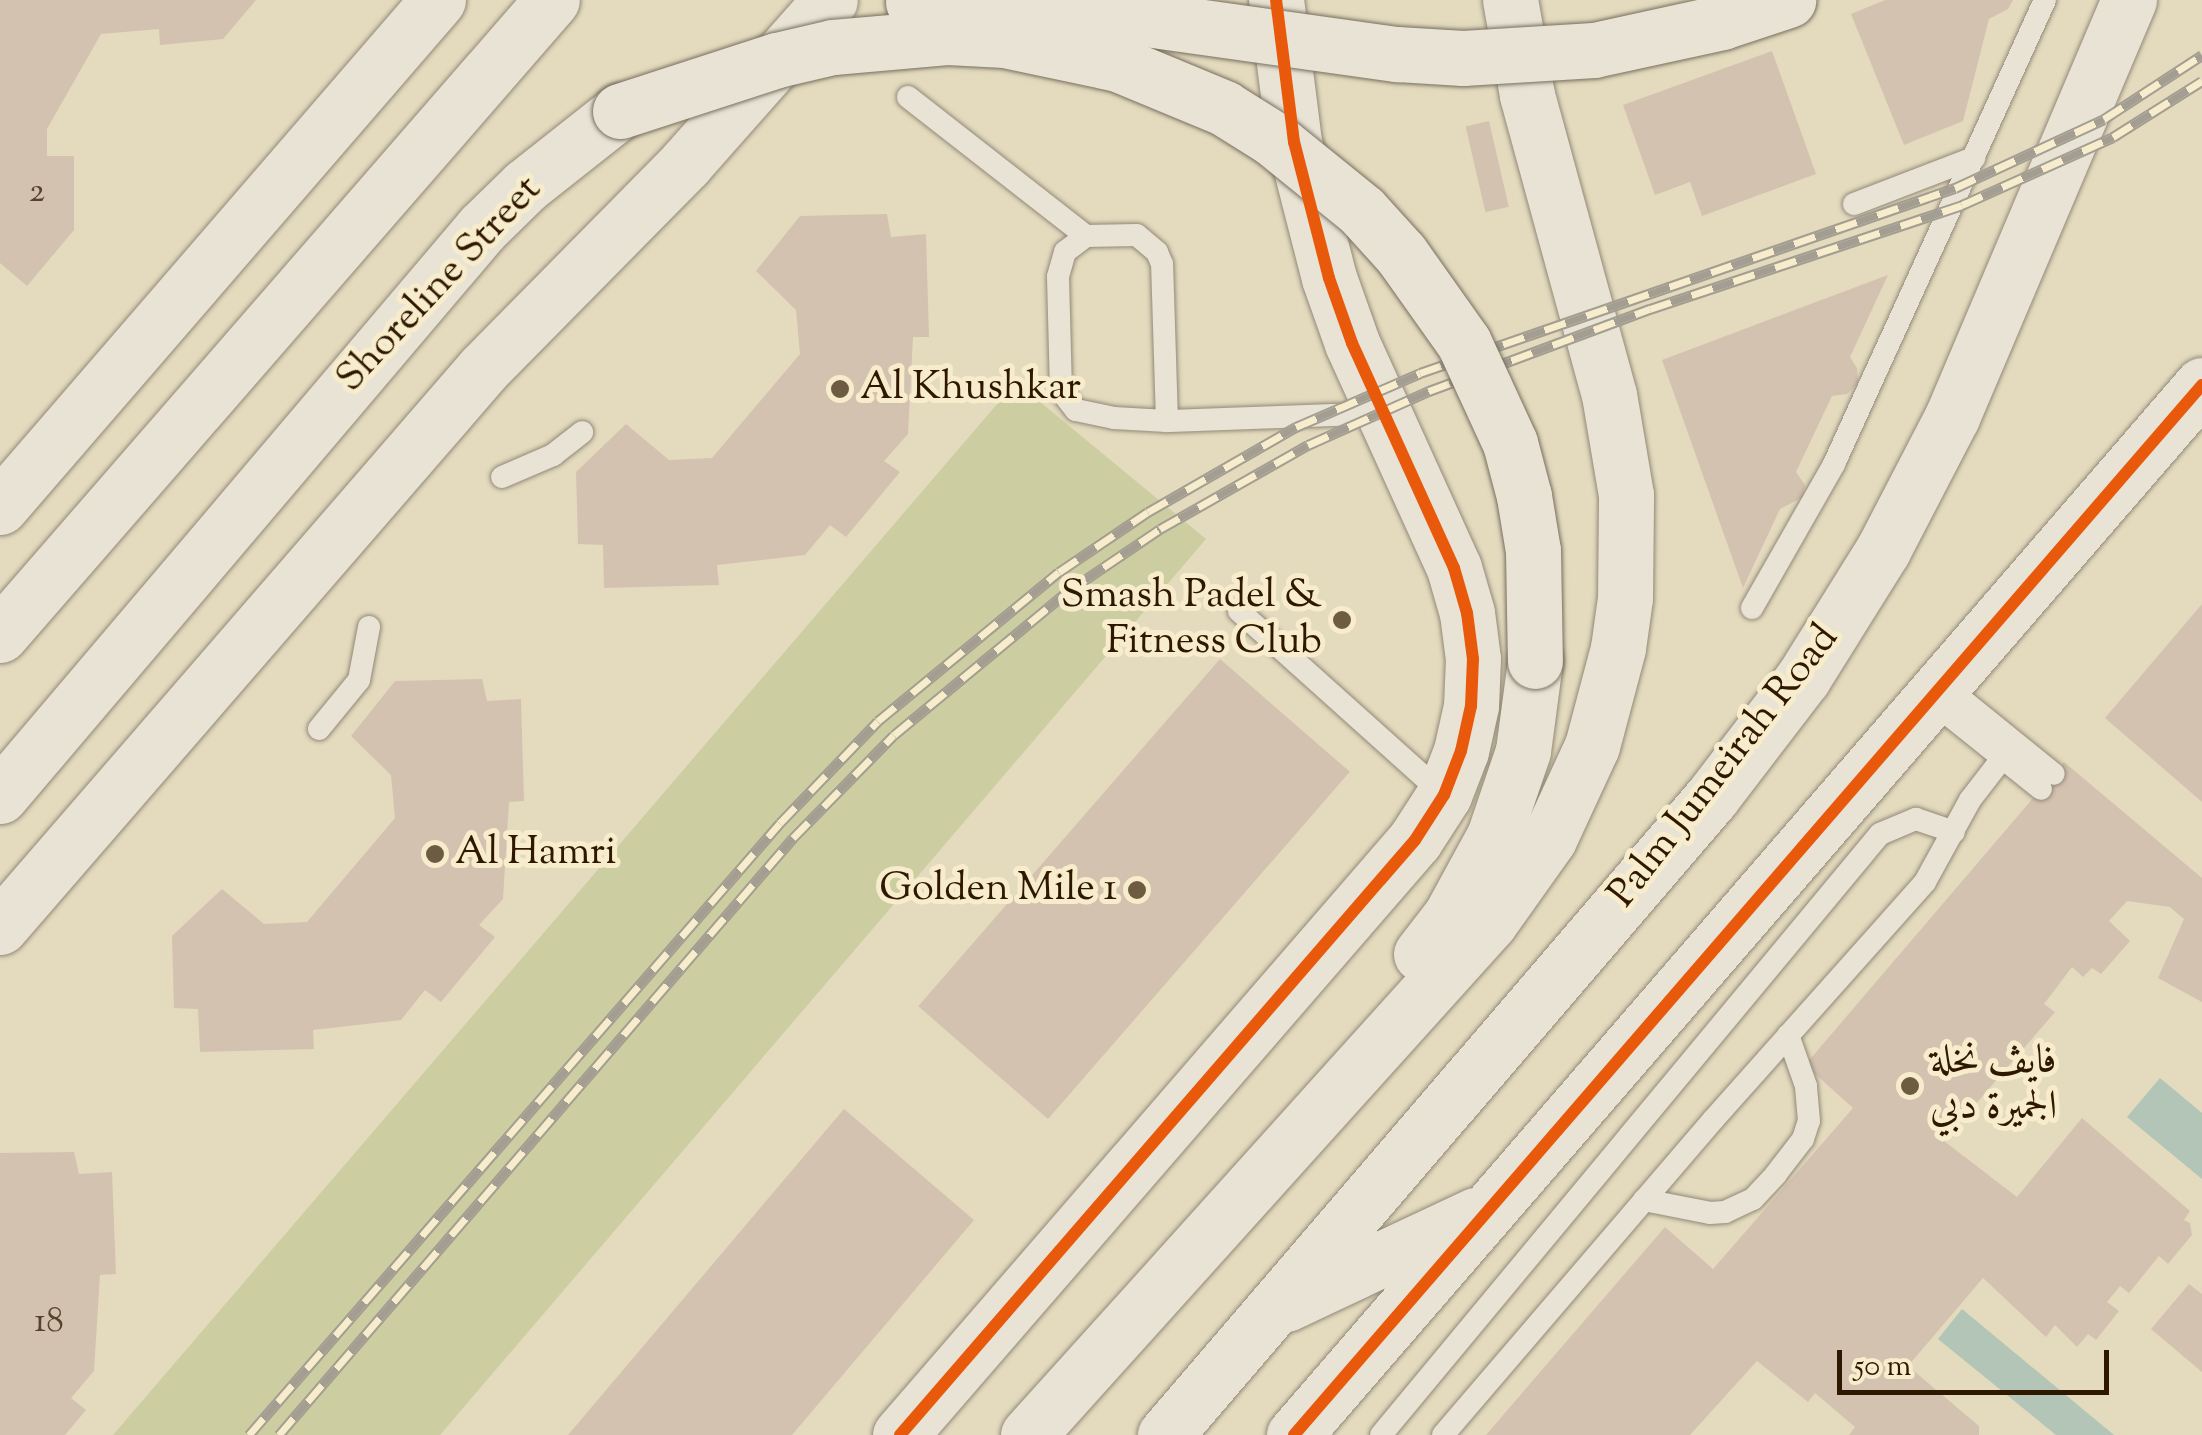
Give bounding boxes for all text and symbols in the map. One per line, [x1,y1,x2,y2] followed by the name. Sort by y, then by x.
[327,167,553,403] street label: Shoreline Street
[29,172,45,214] house number: 2
[860,365,1081,413] place label: Al Khushkar
[829,378,851,400] marker: Al Khushkar
[1061,573,1322,667] place label: Smash Padel & Fitness Club
[1331,609,1353,631] marker: Smash Padel & Fitness Club
[1600,616,1850,918] street label: Palm Jumeirah Road
[455,830,616,878] place label: Al Hamri
[424,843,446,865] marker: Al Hamri
[879,866,1117,914] place label: Golden Mile 1
[1126,879,1148,901] marker: Golden Mile 1
[1930,1039,2057,1133] place label: فايڤ نخلة الجميرة دبي
[1899,1075,1921,1097] marker: فايڤ نخلة الجميرة دبي
[34,1302,64,1344] house number: 18
[1842,1330,2114,1392] scale bar
[1854,1346,1911,1389] text: 50 m

